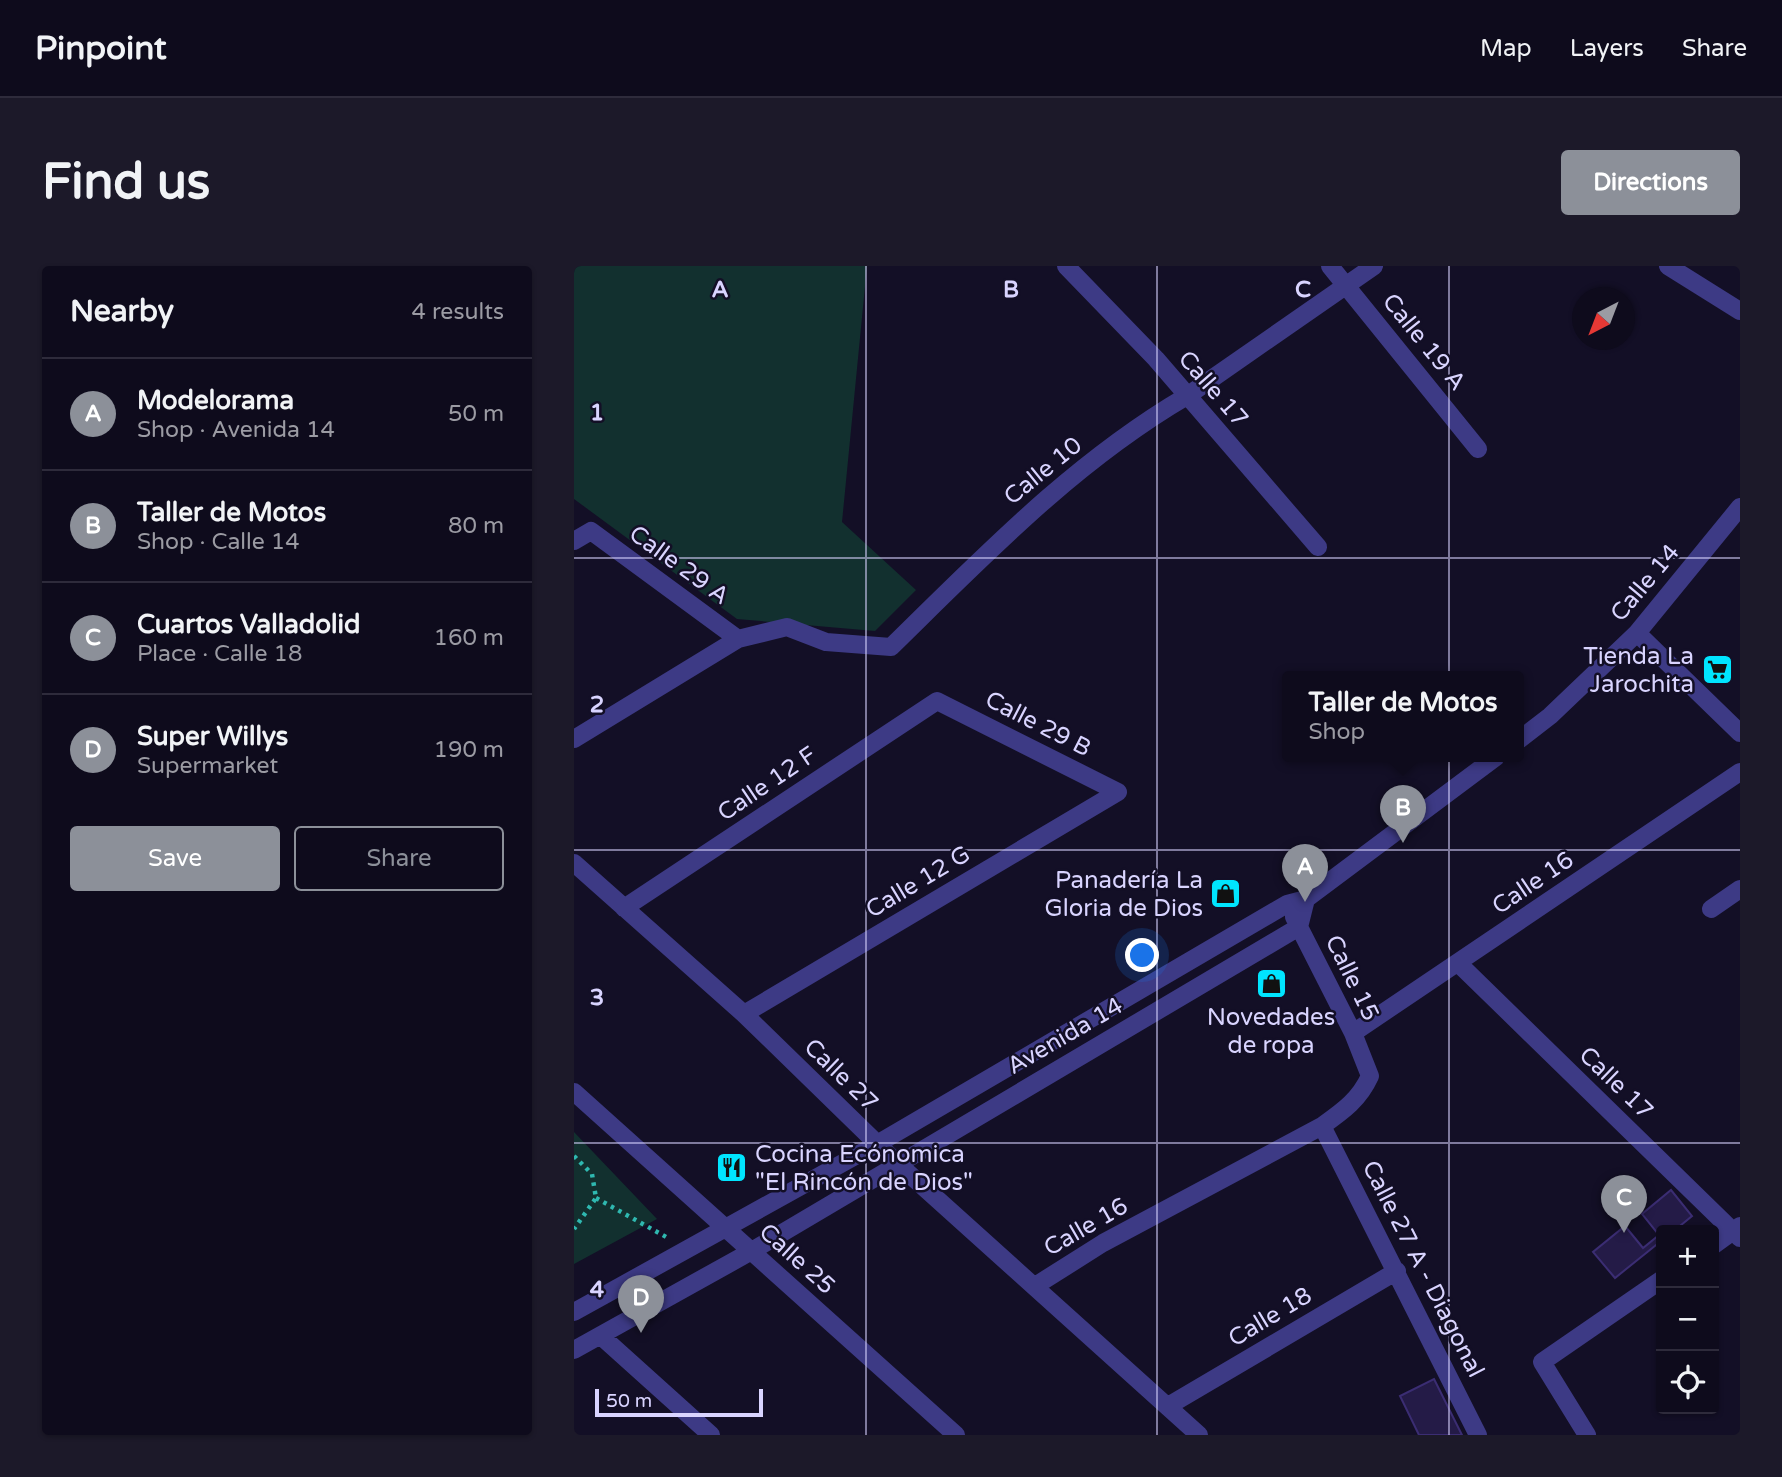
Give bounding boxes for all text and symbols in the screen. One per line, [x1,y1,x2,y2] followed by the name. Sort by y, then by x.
[35,29,167,68] text: Pinpoint
[1480,34,1532,63] text: Map
[1570,34,1644,63] text: Layers
[1682,34,1747,63] text: Share
[1561,150,1740,215] button: Directions
[42,153,210,212] text: Find us
[711,276,729,304] text: A
[1003,276,1019,304] text: B
[1295,276,1311,304] text: C
[1572,287,1635,350] north arrow
[1376,288,1472,396] street label: Calle 19 A
[70,293,174,330] text: Nearby
[411,298,504,326] text: 4 results
[1172,345,1254,433] street label: Calle 17
[137,385,294,416] text: Modelorama
[590,399,604,427] text: 1
[84,400,102,428] text: A
[448,400,504,428] text: 50 m
[137,416,335,444] text: Shop · Avenida 14
[998,431,1088,511] street label: Calle 10
[137,497,326,528] text: Taller de Motos
[85,512,101,540] text: B
[448,512,504,540] text: 80 m
[623,519,735,611] street label: Calle 29 A
[137,528,300,556] text: Shop · Calle 14
[1604,538,1686,628] street label: Calle 14
[137,609,360,640] text: Cuartos Valladolid
[85,624,101,652] text: C
[434,624,504,652] text: 160 m
[137,640,302,668] text: Place · Calle 18
[1583,642,1694,699] place label: Tienda La Jarochita
[1700,653,1734,687] supermarket icon: Tienda La Jarochita
[1282,671,1524,762] popup
[980,685,1096,763] street label: Calle 29 B
[1308,687,1498,718] text: Taller de Motos
[590,691,604,719] text: 2
[1308,718,1365,746] text: Shop
[137,721,288,752] text: Super Willys
[84,736,102,764] text: D
[434,736,504,764] text: 190 m
[712,740,822,828] street label: Calle 12 F
[137,752,278,780] text: Supermarket
[1380,785,1426,843] pin: B
[70,826,280,891] button: Save
[294,826,504,891] button: Share
[861,840,975,924] street label: Calle 12 G
[1282,844,1328,902] pin: A
[1487,845,1579,921] street label: Calle 16
[1045,866,1203,923] place label: Panadería La Gloria de Dios
[1209,877,1243,911] shop icon: Panadería La Gloria de Dios
[1319,930,1385,1026] street label: Calle 15
[1125,938,1159,972] your location
[1254,966,1288,1000] shop icon: Novedades de ropa
[590,984,604,1012] text: 3
[1002,991,1128,1081] street label: Avenida 14
[1207,1003,1335,1060] place label: Novedades de ropa
[798,1033,884,1117] street label: Calle 27
[1573,1041,1659,1125] street label: Calle 17
[755,1140,973,1197] place label: Cocina Ecónomica "El Rincón de Dios"
[715,1151,749,1185] restaurant icon: Cocina Ecónomica "El Rincón de Dios"
[1356,1156,1490,1382] street label: Calle 27 A - Diagonal
[1601,1175,1647,1233] pin: C
[1039,1191,1133,1263] street label: Calle 16
[753,1217,841,1301] street label: Calle 25
[1656,1225,1719,1414] map controls
[1656,1225,1719,1288] button: +
[618,1275,664,1333] pin: D
[590,1276,605,1304] text: 4
[1223,1281,1317,1353] street label: Calle 18
[1656,1288,1719,1351] button: −
[1656,1351,1719,1414] button: locate
[595,1386,763,1418] scale bar
[606,1390,652,1412] text: 50 m

